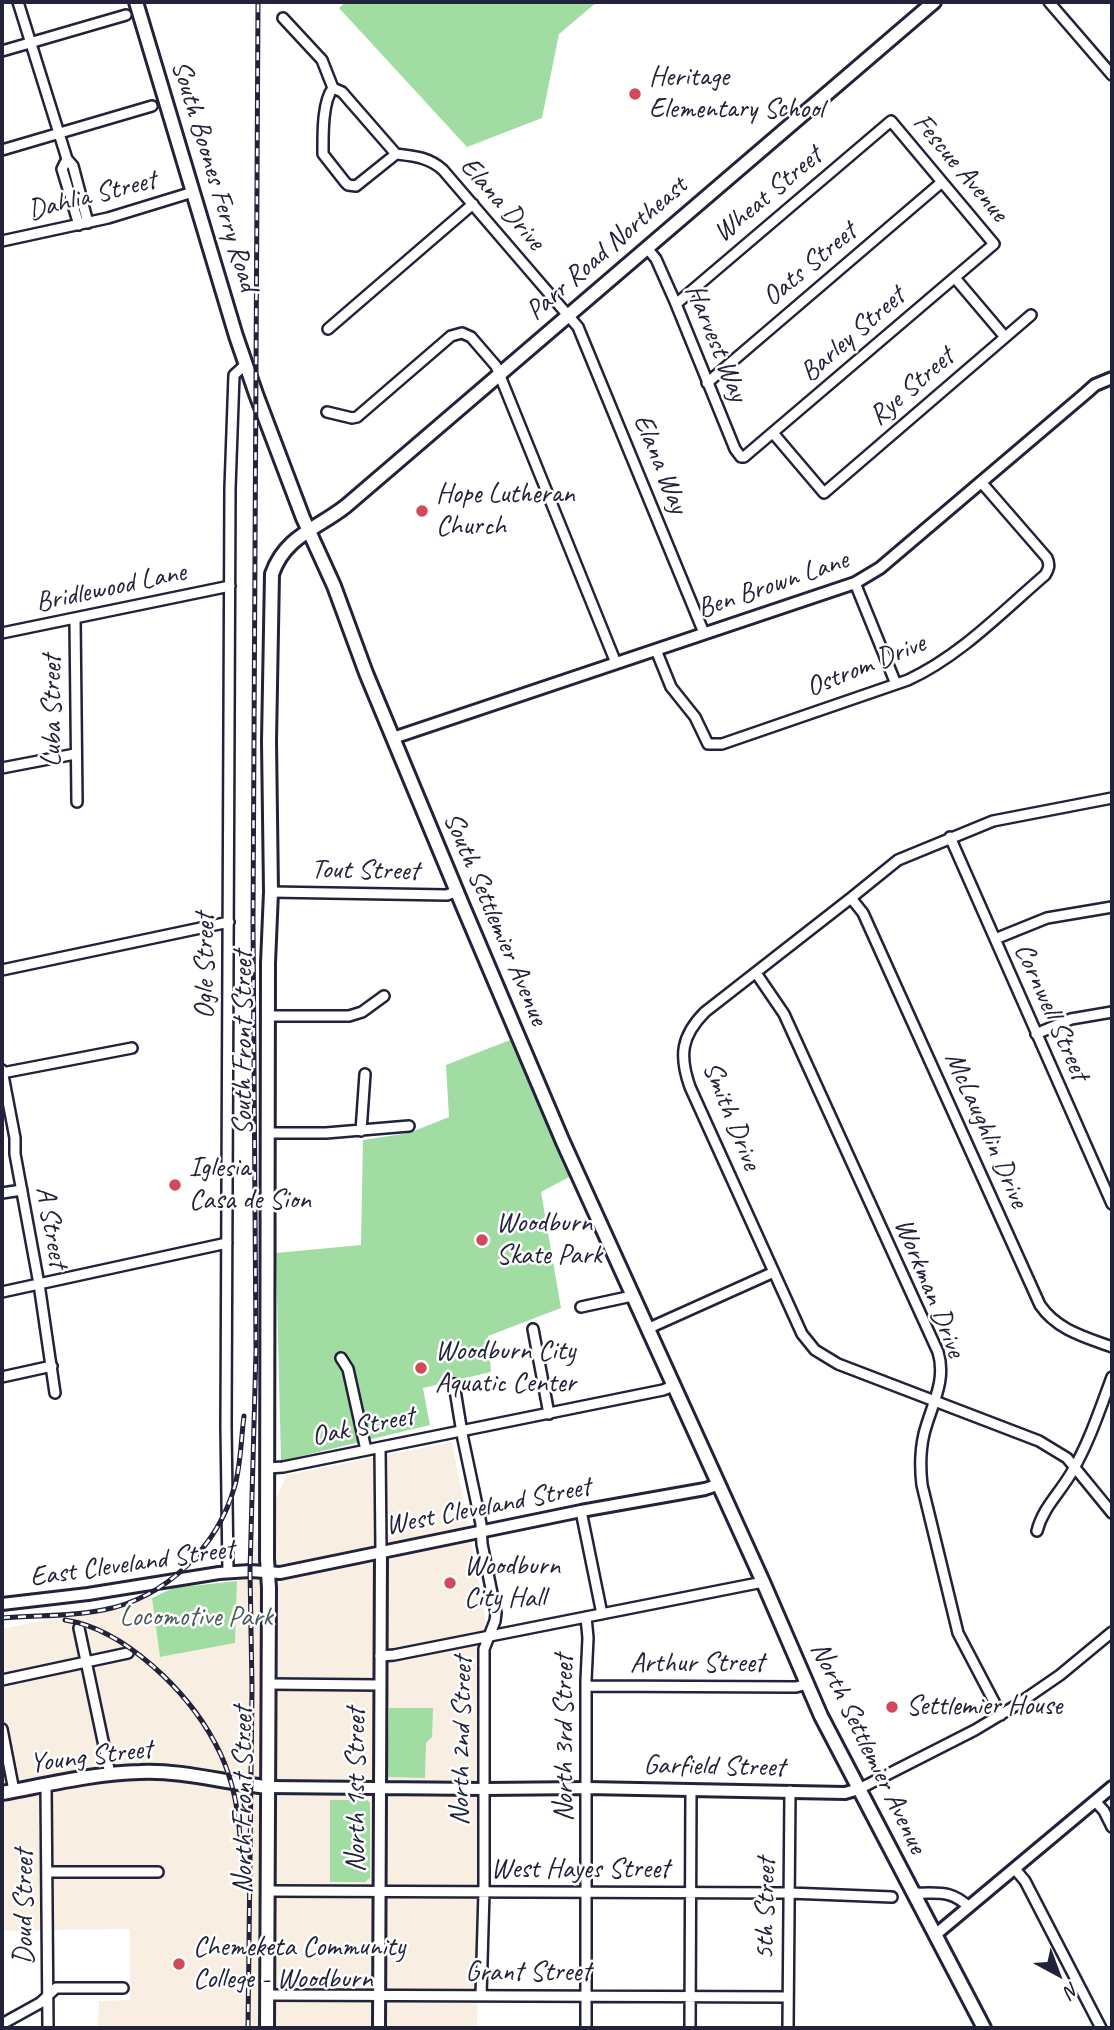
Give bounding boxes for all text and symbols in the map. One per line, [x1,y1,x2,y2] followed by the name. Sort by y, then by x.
[163,57,265,295] street label: South Boones Ferry Road
[649,61,824,127] place label: Heritage Elementary School
[627,86,643,102] marker: Heritage Elementary School
[905,107,1015,229] street label: Fescue Avenue
[707,140,829,250] street label: Wheat Street
[452,150,552,258] street label: Elana Drive
[25,164,159,228] street label: Dahlia Street
[519,170,695,328] street label: Parr Road Northeast
[756,216,864,314] street label: Oats Street
[677,279,755,407] street label: Harvest Way
[794,280,912,390] street label: Barley Street
[862,341,962,433] street label: Rye Street
[625,410,695,518] street label: Elana Way
[436,478,575,544] place label: Hope Lutheran Church
[414,503,430,519] marker: Hope Lutheran Church
[693,544,853,626] street label: Ben Brown Lane
[33,556,189,620] street label: Bridlewood Lane
[801,627,931,705] street label: Ostrom Drive
[36,655,70,767] street label: Luba Street
[435,807,555,1031] street label: South Settlemier Avenue
[311,853,419,889] street label: Tout Street
[189,913,223,1019] street label: Ogle Street
[1006,938,1096,1086] street label: Cornwell Street
[227,951,261,1135] street label: South Front Street
[937,1047,1035,1213] street label: McLaughlin Drive
[694,1057,768,1175] street label: Smith Drive
[189,1152,311,1218] place label: Iglesia Casa de Sion
[167,1177,183,1193] marker: Iglesia Casa de Sion
[27,1184,75,1270] street label: A Street
[496,1207,602,1273] place label: Woodburn Skate Park
[886,1214,972,1362] street label: Workman Drive
[474,1232,490,1248] marker: Woodburn Skate Park
[435,1335,576,1401] place label: Woodburn City Aquatic Center
[413,1360,429,1376] marker: Woodburn City Aquatic Center
[309,1400,417,1454] street label: Oak Street
[383,1471,593,1543] street label: West Cleveland Street
[28,1533,236,1595] street label: East Cleveland Street
[464,1550,560,1616] place label: Woodburn City Hall
[442,1575,458,1591] marker: Woodburn City Hall
[120,1601,272,1635] park label: Locomotive Park
[802,1637,934,1859] street label: North Settlemier Avenue
[630,1647,764,1681] street label: Arthur Street
[548,1655,582,1821] street label: North 3rd Street
[444,1656,480,1826] street label: North 2nd Street
[906,1690,1062,1724] place label: Settlemier House
[884,1699,900,1715] marker: Settlemier House
[227,1706,261,1894] street label: North Front Street
[340,1708,374,1872] street label: North 1st Street
[28,1733,154,1781] street label: Young Street
[643,1749,785,1785] street label: Garfield Street
[8,1849,42,1965] street label: Doud Street
[491,1853,669,1887] street label: West Hayes Street
[748,1858,784,1960] street label: 5th Street
[193,1931,405,1997] place label: Chemeketa Community College - Woodburn
[1023,1939,1093,2009] north arrow
[171,1956,187,1972] marker: Chemeketa Community College - Woodburn
[465,1956,591,1990] street label: Grant Street
[1059,1977,1084,2003] text: N

